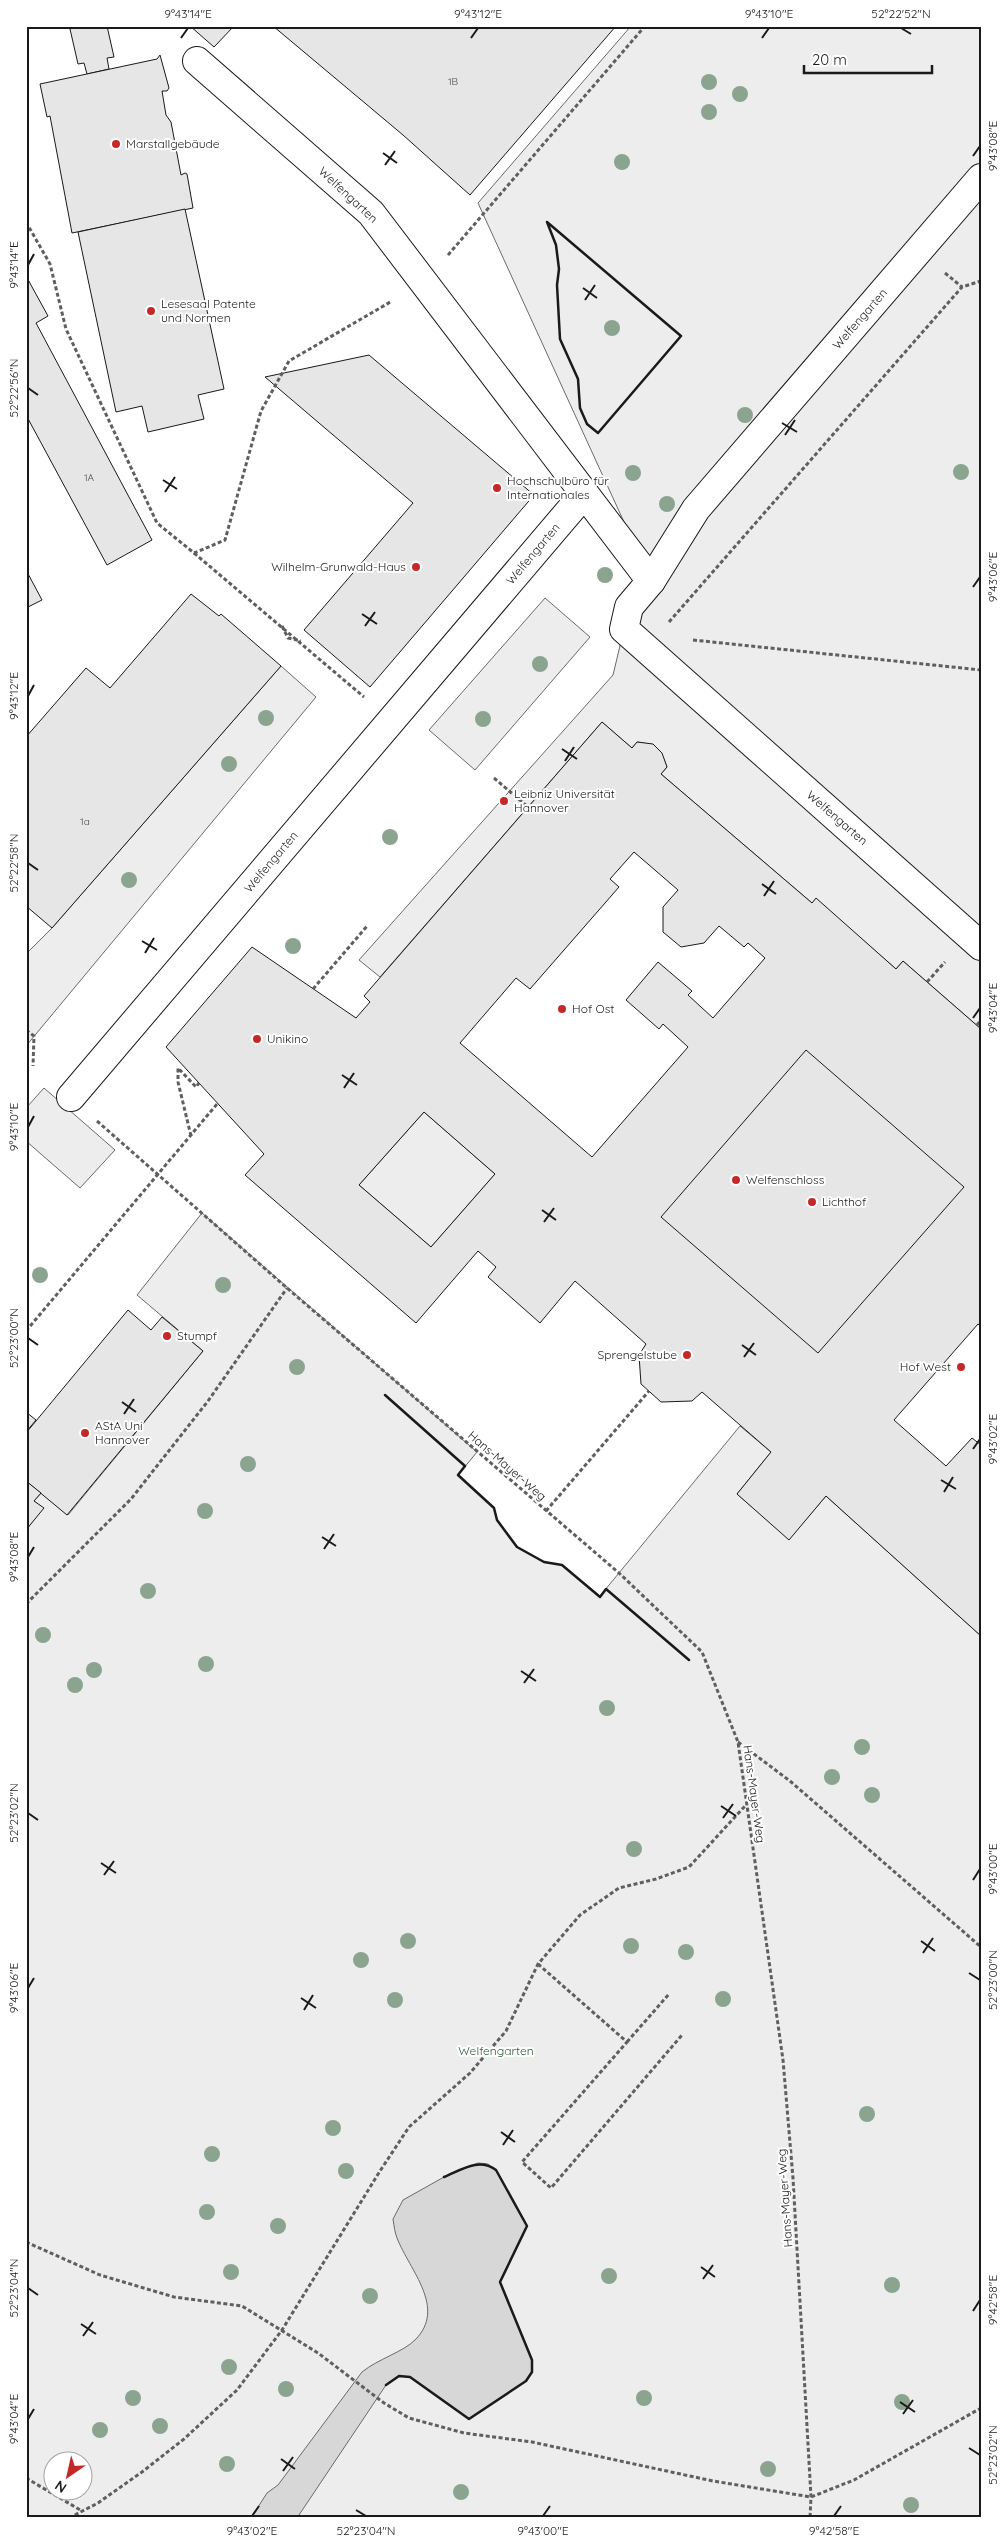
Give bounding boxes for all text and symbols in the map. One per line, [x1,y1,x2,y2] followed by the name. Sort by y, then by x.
[164,6,212,21] text: 9°43'14"E
[454,6,502,21] text: 9°43'12"E
[745,6,793,21] text: 9°43'10"E
[871,6,931,21] text: 52°22'52"N
[804,42,932,74] scale bar
[812,50,847,69] text: 20 m
[448,75,459,88] house number: 1B
[985,120,1000,171] text: 9°43'08"E
[126,136,220,151] place label: Marstallgebäude
[110,138,122,150] marker: Marstallgebäude
[316,163,381,226] street label: Welfengarten
[6,241,21,289] text: 9°43'14"E
[829,285,890,352] street label: Welfengarten
[161,296,256,325] place label: Lesesaal Patente und Normen
[145,305,157,317] marker: Lesesaal Patente und Normen
[6,358,21,418] text: 52°22'56"N
[84,471,95,484] house number: 1A
[507,473,609,502] place label: Hochschulbüro für Internationales
[491,482,503,494] marker: Hochschulbüro für Internationales
[503,520,563,587] street label: Welfengarten
[985,552,1000,602] text: 9°43'06"E
[271,559,406,574] place label: Wilhelm-Grunwald-Haus
[410,561,422,573] marker: Wilhelm-Grunwald-Haus
[6,672,21,720] text: 9°43'12"E
[514,786,615,815] place label: Leibniz Universität Hannover
[804,787,871,848] street label: Welfengarten
[498,795,510,807] marker: Leibniz Universität Hannover
[80,815,90,828] house number: 1a
[241,828,301,895] street label: Welfengarten
[6,833,21,893] text: 52°22'58"N
[985,983,1000,1033] text: 9°43'04"E
[572,1001,614,1016] place label: Hof Ost
[556,1003,568,1015] marker: Hof Ost
[267,1031,308,1046] place label: Unikino
[251,1033,263,1045] marker: Unikino
[6,1103,21,1151] text: 9°43'10"E
[746,1172,825,1187] place label: Welfenschloss
[730,1174,742,1186] marker: Welfenschloss
[822,1194,867,1209] place label: Lichthof
[806,1196,818,1208] marker: Lichthof
[6,1308,21,1368] text: 52°23'00"N
[177,1328,218,1343] place label: Stumpf
[161,1330,173,1342] marker: Stumpf
[598,1347,677,1362] place label: Sprengelstube
[681,1349,693,1361] marker: Sprengelstube
[900,1359,951,1374] place label: Hof West
[955,1361,967,1373] marker: Hof West
[985,1413,1000,1464] text: 9°43'02"E
[95,1418,150,1447] place label: AStA Uni Hannover
[79,1427,91,1439] marker: AStA Uni Hannover
[465,1428,550,1504] street label: Hans-Mayer-Weg
[6,1531,21,1582] text: 9°43'08"E
[740,1744,769,1844] street label: Hans-Mayer-Weg
[6,1783,21,1843] text: 52°23'02"N
[985,1843,1000,1895] text: 9°43'00"E
[985,1950,1000,2010] text: 52°23'00"N
[6,1963,21,2013] text: 9°43'06"E
[458,2043,534,2058] park label: Welfengarten
[774,2148,795,2248] street label: Hans-Mayer-Weg
[6,2258,21,2318] text: 52°23'04"N
[985,2275,1000,2325] text: 9°42'58"E
[6,2394,21,2444] text: 9°43'04"E
[985,2425,1000,2485] text: 52°23'02"N
[42,2452,92,2502] north arrow
[51,2476,70,2497] text: N
[227,2523,278,2538] text: 9°43'02"E
[336,2523,396,2538] text: 52°23'04"N
[517,2523,569,2538] text: 9°43'00"E
[809,2523,859,2538] text: 9°42'58"E

